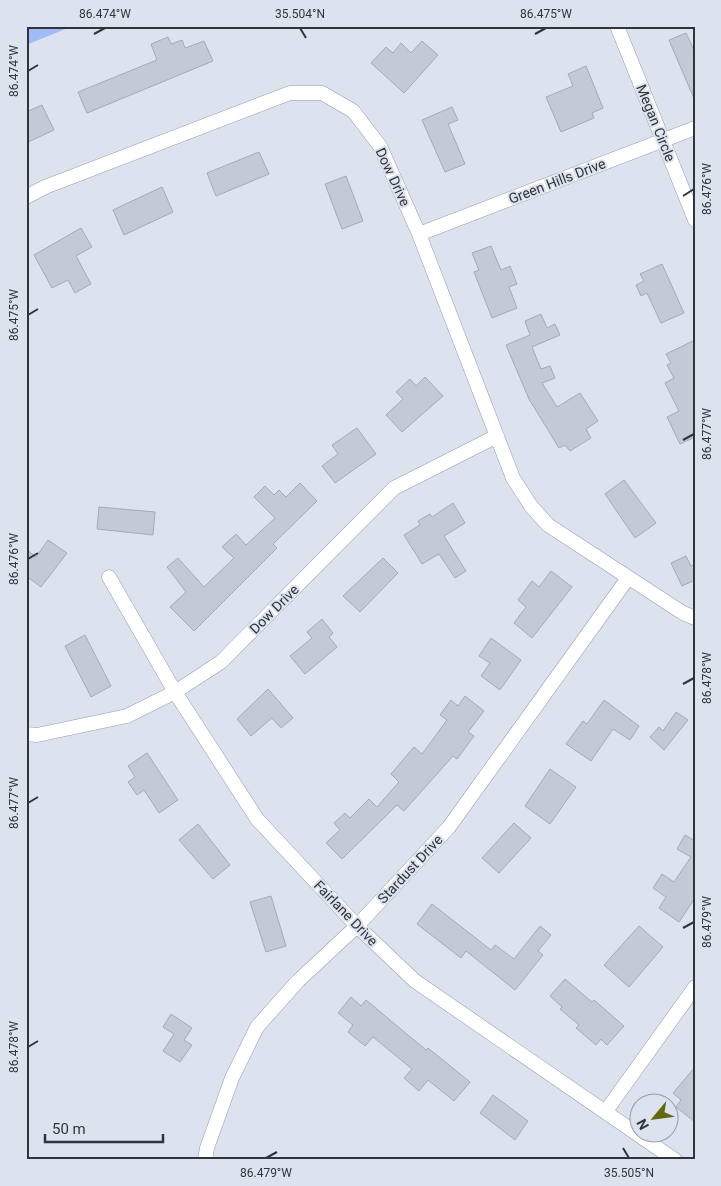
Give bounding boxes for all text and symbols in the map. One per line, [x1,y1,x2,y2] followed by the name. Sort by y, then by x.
[79,7,131,21] text: 86.474°W
[275,7,325,21] text: 35.504°N
[520,7,572,21] text: 86.475°W
[7,45,21,97] text: 86.474°W
[633,82,679,164] street label: Megan Circle
[373,145,413,209] street label: Dow Drive
[506,155,608,207] street label: Green Hills Drive
[700,163,714,215] text: 86.476°W
[7,289,21,341] text: 86.475°W
[700,408,714,460] text: 86.477°W
[7,533,21,585] text: 86.476°W
[246,581,302,637] street label: Dow Drive
[700,652,714,704] text: 86.478°W
[7,777,21,829] text: 86.477°W
[374,832,446,906] street label: Stardust Drive
[311,877,381,949] street label: Fairlane Drive
[700,896,714,948] text: 86.479°W
[7,1021,21,1073] text: 86.478°W
[628,1094,678,1144] north arrow
[45,1111,162,1143] scale bar
[633,1116,652,1133] text: N
[52,1120,86,1138] text: 50 m
[240,1166,292,1180] text: 86.479°W
[604,1166,654,1180] text: 35.505°N

